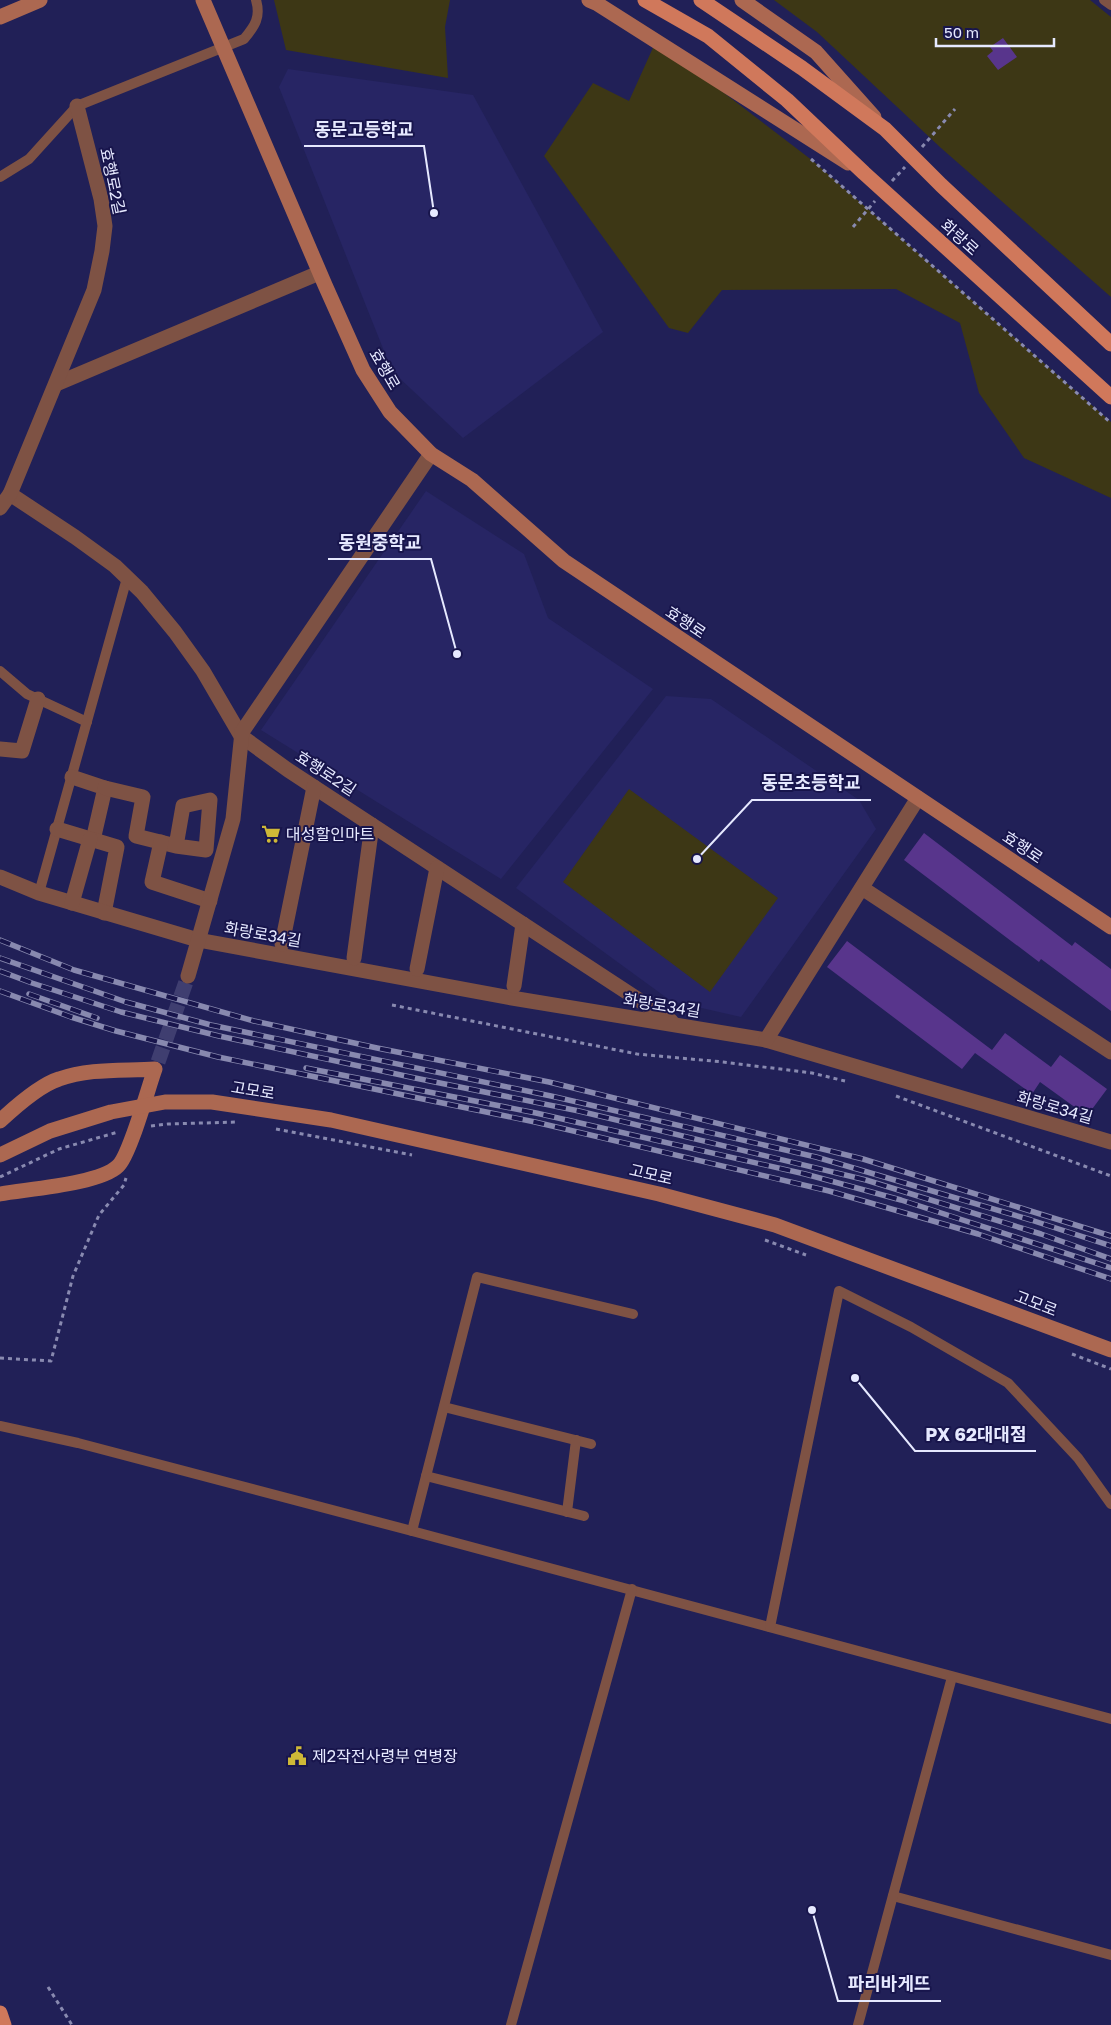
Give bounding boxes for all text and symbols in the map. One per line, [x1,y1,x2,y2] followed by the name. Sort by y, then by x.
[936,15,1054,47] scale bar
[944,23,979,41] text: 50 m
[304,113,424,146] callout: 동문고등학교
[314,118,414,140] text: 동문고등학교
[96,146,130,216] street label: 효행로2길
[937,215,983,259] street label: 화랑로
[365,345,405,393] street label: 효행로
[328,526,431,559] callout: 동원중학교
[339,531,421,553] text: 동원중학교
[662,601,710,643] street label: 효행로
[292,746,360,800] street label: 효행로2길
[752,767,871,800] callout: 동문초등학교
[761,771,861,793] text: 동문초등학교
[260,823,282,845] supermarket icon: 대성할인마트
[286,824,374,844] place label: 대성할인마트
[999,826,1047,868] street label: 효행로
[223,917,303,951] street label: 화랑로34길
[622,989,702,1021] street label: 화랑로34길
[230,1077,277,1103] street label: 고모로
[1015,1087,1095,1127] street label: 화랑로34길
[627,1159,675,1189] street label: 고모로
[1012,1286,1060,1320] street label: 고모로
[915,1418,1036,1451] callout: PX 62대대점
[925,1423,1027,1445] text: PX 62대대점
[286,1745,308,1767] public building icon: 제2작전사령부 연병장
[312,1746,458,1766] place label: 제2작전사령부 연병장
[838,1968,941,2001] callout: 파리바게뜨
[848,1972,930,1994] text: 파리바게뜨

